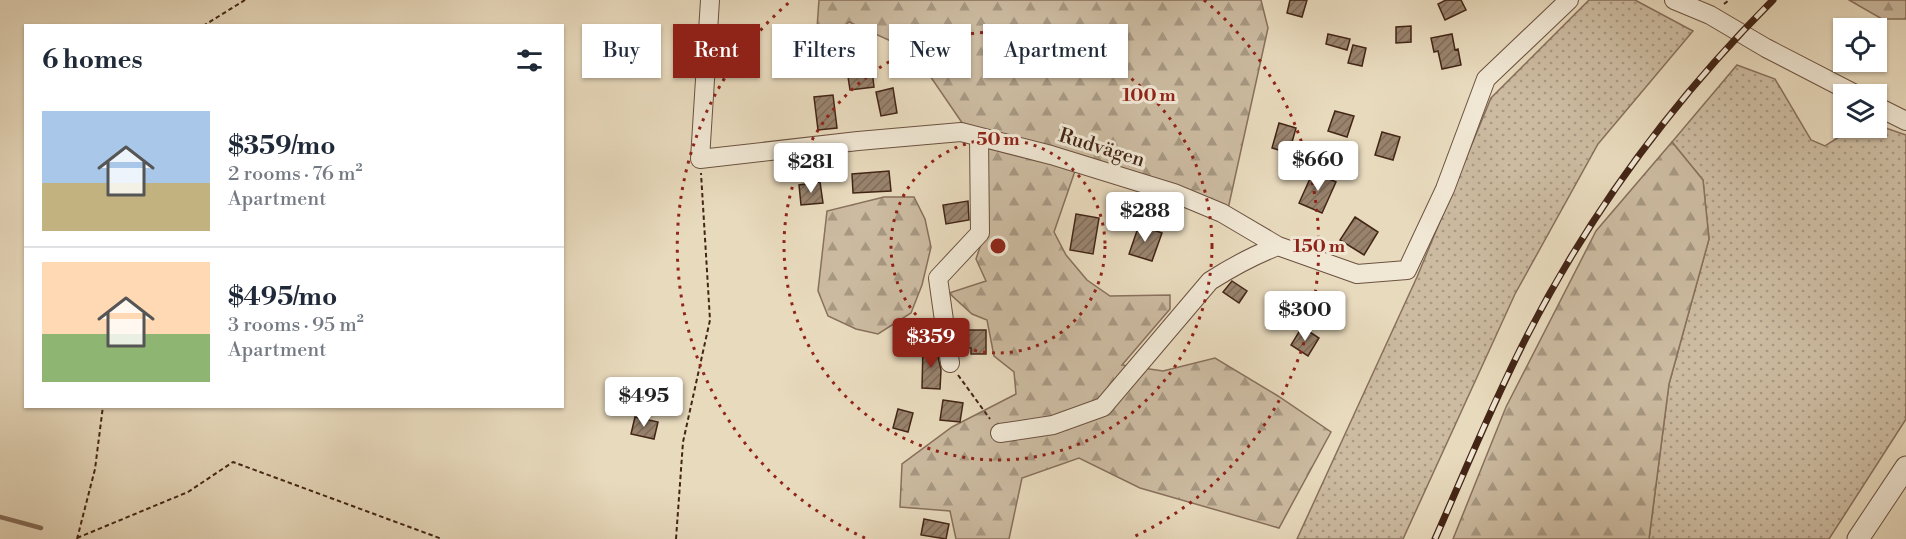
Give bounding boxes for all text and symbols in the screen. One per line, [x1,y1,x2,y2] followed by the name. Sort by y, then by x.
[1833,18,1887,138] map controls
[1833,18,1887,72] button: locate
[582,24,661,78] chip: Buy
[673,24,760,78] chip: Rent
[772,24,877,78] chip: Filters
[889,24,971,78] chip: New
[983,24,1128,78] chip: Apartment
[42,44,143,76] text: 6 homes
[513,44,546,77] icon: filters
[1122,84,1176,107] text: 100 m
[1833,84,1887,138] button: layers
[1055,123,1148,173] street label: Rudvägen
[976,128,1020,151] text: 50 m
[228,130,336,162] text: $359/mo
[90,135,162,207] icon: home
[1282,141,1354,192] pin: $660
[775,143,847,194] pin: $281
[1292,148,1344,173] text: $660
[788,150,834,175] text: $281
[228,162,362,187] text: 2 rooms · 76 m²
[228,187,326,212] text: Apartment
[1109,192,1181,243] pin: $288
[1120,199,1170,224] text: $288
[1293,235,1346,258] text: 150 m
[988,236,1008,256] centre of rings
[228,281,337,313] text: $495/mo
[90,286,162,358] icon: home
[1269,291,1341,342] pin: $300
[1279,298,1332,323] text: $300
[228,313,364,338] text: 3 rooms · 95 m²
[895,318,967,369] pin: $359
[907,325,955,350] text: $359
[228,338,326,363] text: Apartment
[608,377,680,428] pin: $495
[619,384,669,409] text: $495

